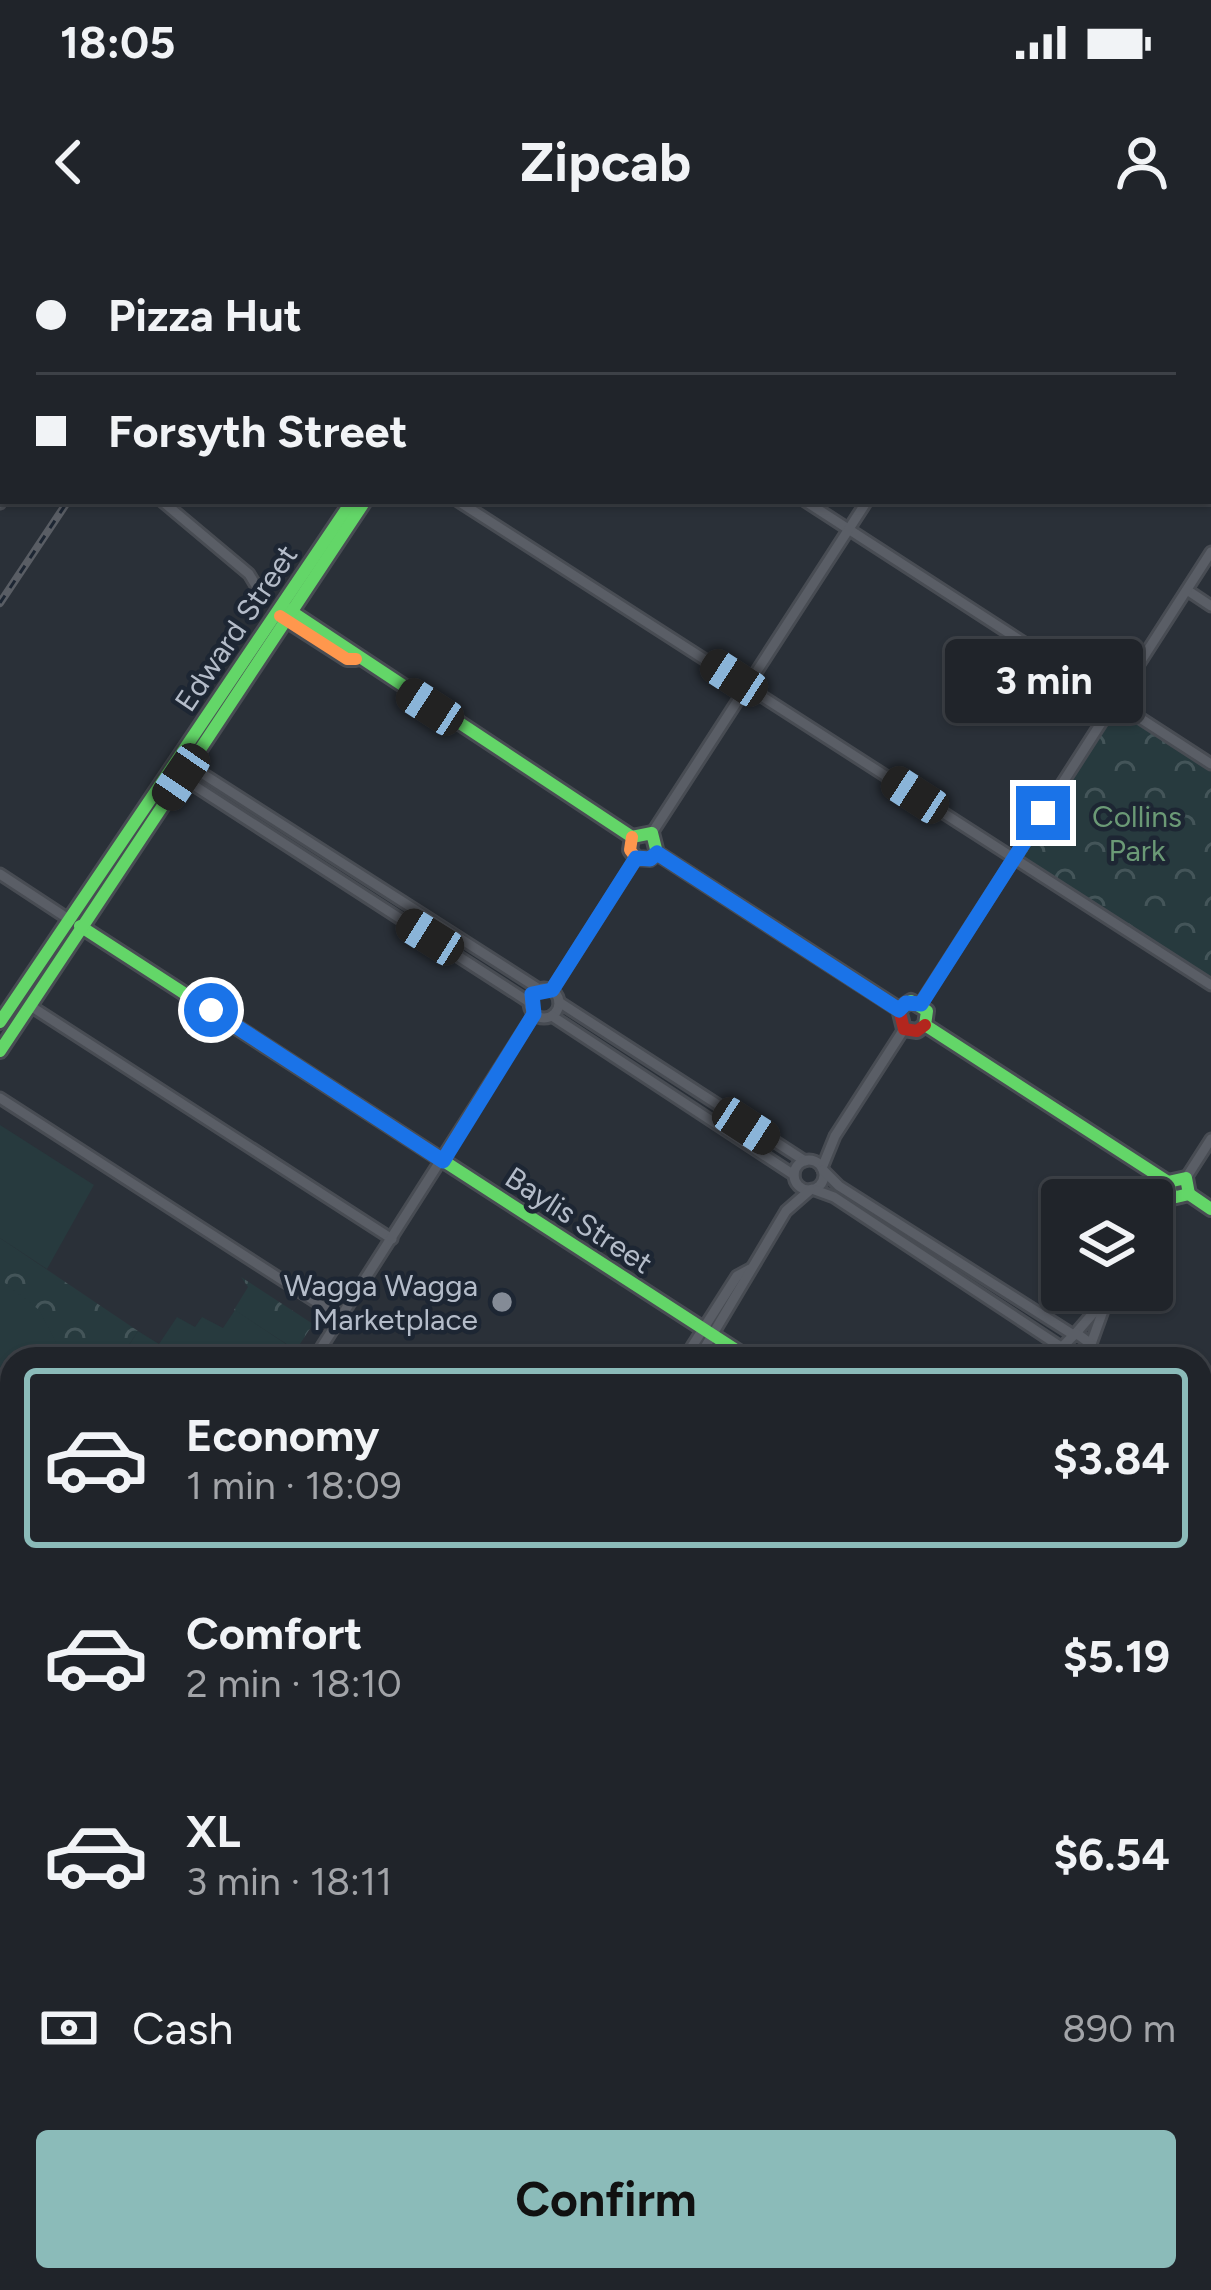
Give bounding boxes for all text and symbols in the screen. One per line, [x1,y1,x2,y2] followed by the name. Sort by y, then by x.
[60,15,175,69] text: 18:05
[36,129,102,195] icon: back
[1109,129,1175,195] icon: person
[520,130,691,195] text: Zipcab
[108,288,302,342] text: Pizza Hut
[108,404,408,458] text: Forsyth Street
[167,538,305,718] street label: Edward Street
[944,639,1142,723] callout: 3 min
[694,643,774,713] car
[995,657,1093,704] text: 3 min
[390,672,470,742] car
[146,737,216,817] car
[875,760,955,830] car
[1016,786,1070,840] route end
[1092,798,1182,869] park label: Collins Park
[390,903,470,971] car
[184,983,238,1037] route start
[706,1091,786,1161] car
[498,1159,660,1281] street label: Baylis Street
[1041,1179,1173,1311] map controls
[1041,1179,1173,1311] button: layers
[284,1267,478,1338] place label: Wagga Wagga Marketplace
[489,1289,515,1315] marker: Wagga Wagga Marketplace
[42,1404,150,1512] icon: car
[186,1408,379,1462] text: Economy
[1053,1431,1170,1485] text: $3.84
[186,1462,402,1509] text: 1 min · 18:09
[42,1602,150,1710] icon: car
[186,1606,362,1660] text: Comfort
[1063,1629,1170,1683] text: $5.19
[186,1660,402,1707] text: 2 min · 18:10
[42,1800,150,1908] icon: car
[186,1804,241,1858] text: XL
[1053,1827,1170,1881] text: $6.54
[186,1858,392,1905] text: 3 min · 18:11
[36,1995,102,2061] icon: cash
[132,2001,233,2055] text: Cash
[1062,2005,1176,2052] text: 890 m
[36,2130,1176,2268] button: Confirm

